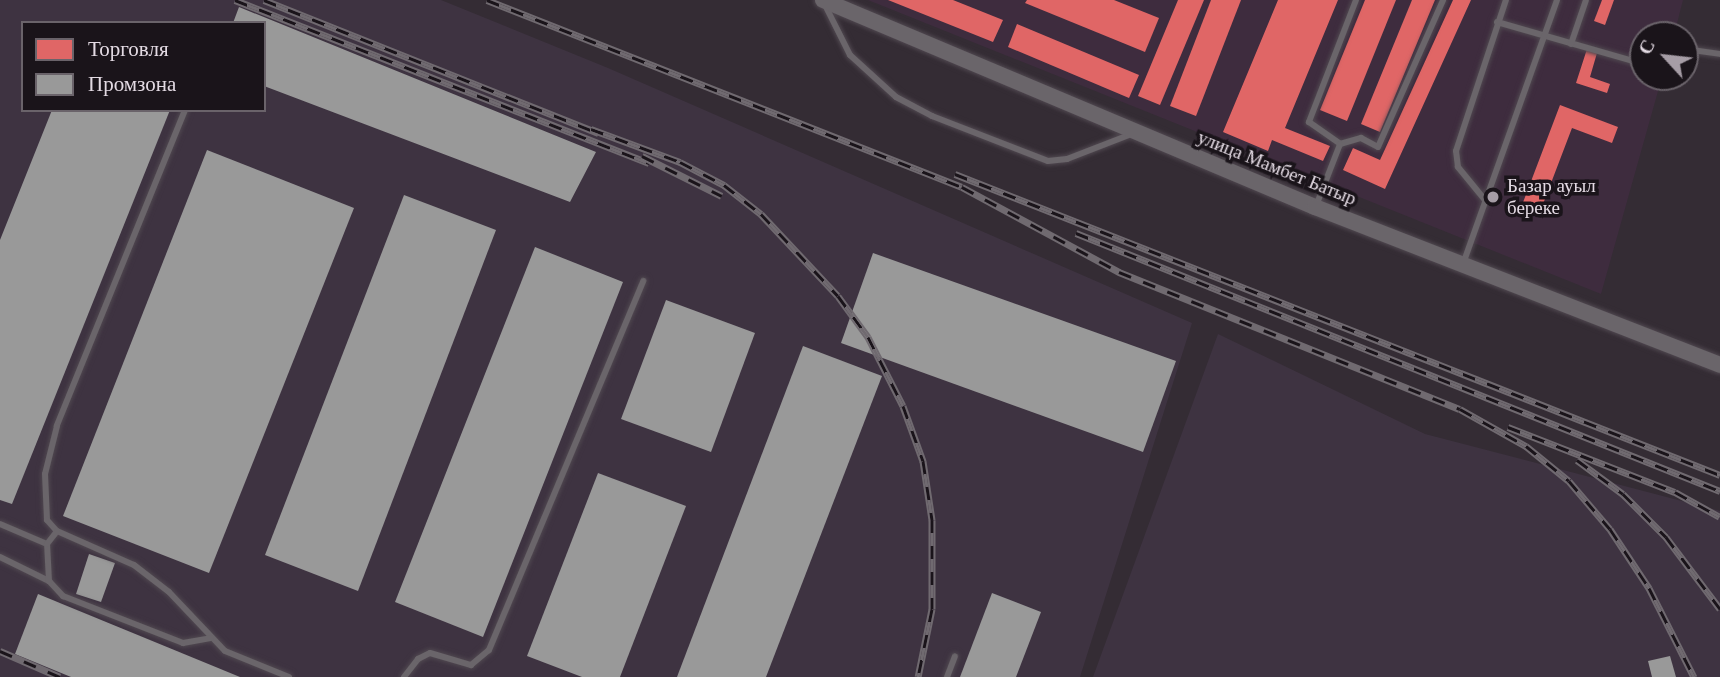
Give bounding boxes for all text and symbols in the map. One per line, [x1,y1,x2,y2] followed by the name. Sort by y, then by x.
[21,21,266,112] legend
[1629,21,1699,91] north arrow
[1634,36,1659,58] text: С
[88,37,169,61] text: Торговля
[88,72,176,96] text: Промзона
[1194,126,1360,210] street label: улица Мамбет Батыр
[1507,175,1596,219] place label: Базар ауыл береке
[1485,189,1501,205] marker: Базар ауыл береке

